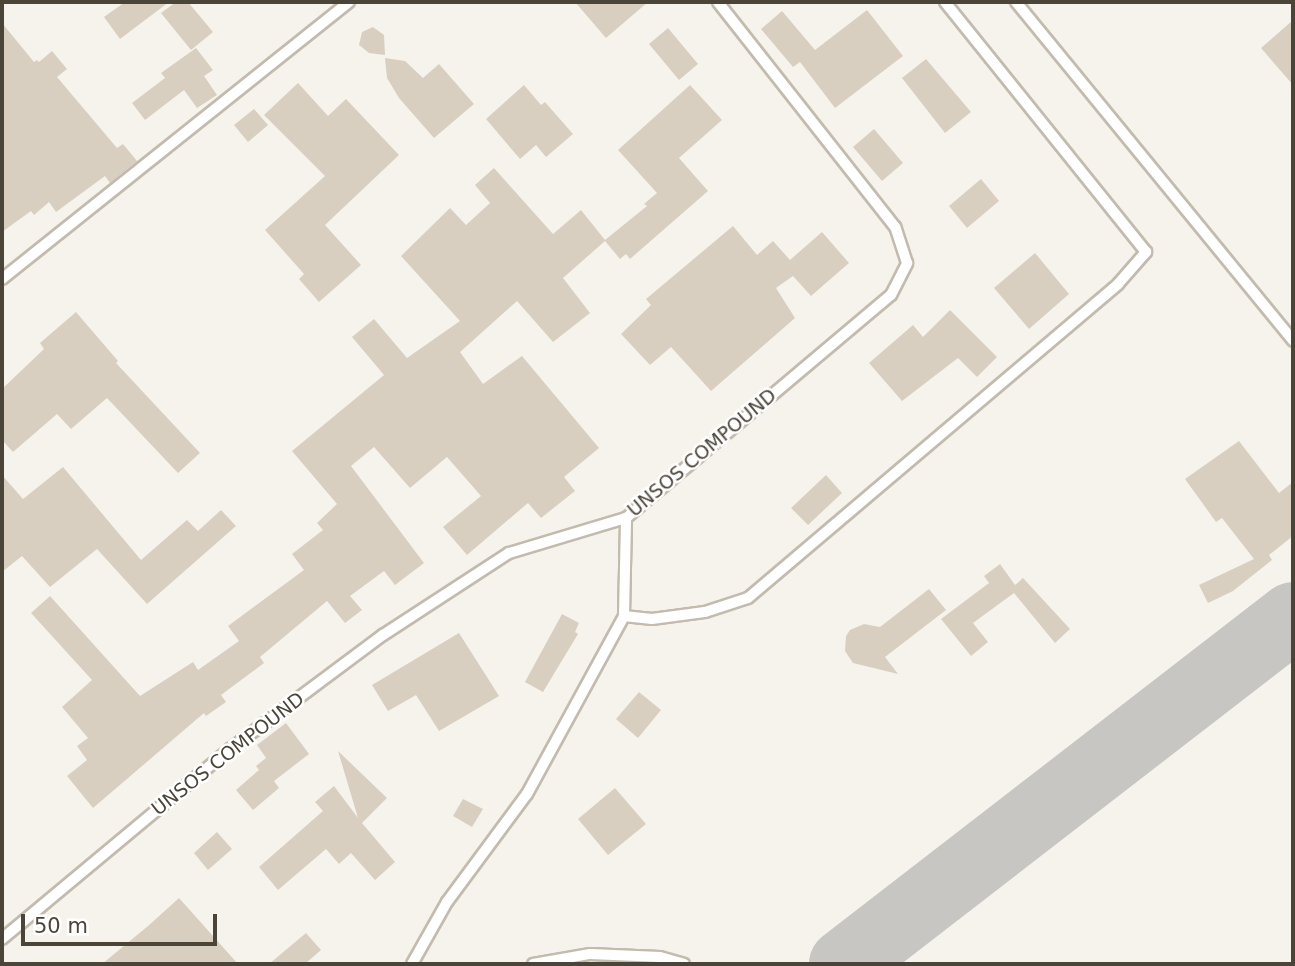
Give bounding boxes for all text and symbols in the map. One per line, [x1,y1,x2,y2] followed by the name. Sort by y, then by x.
[623,384,781,522] street label: UNSOS COMPOUND
[147,687,309,821] street label: UNSOS COMPOUND
[24,900,220,944] scale bar
[34,914,88,938] text: 50 m

